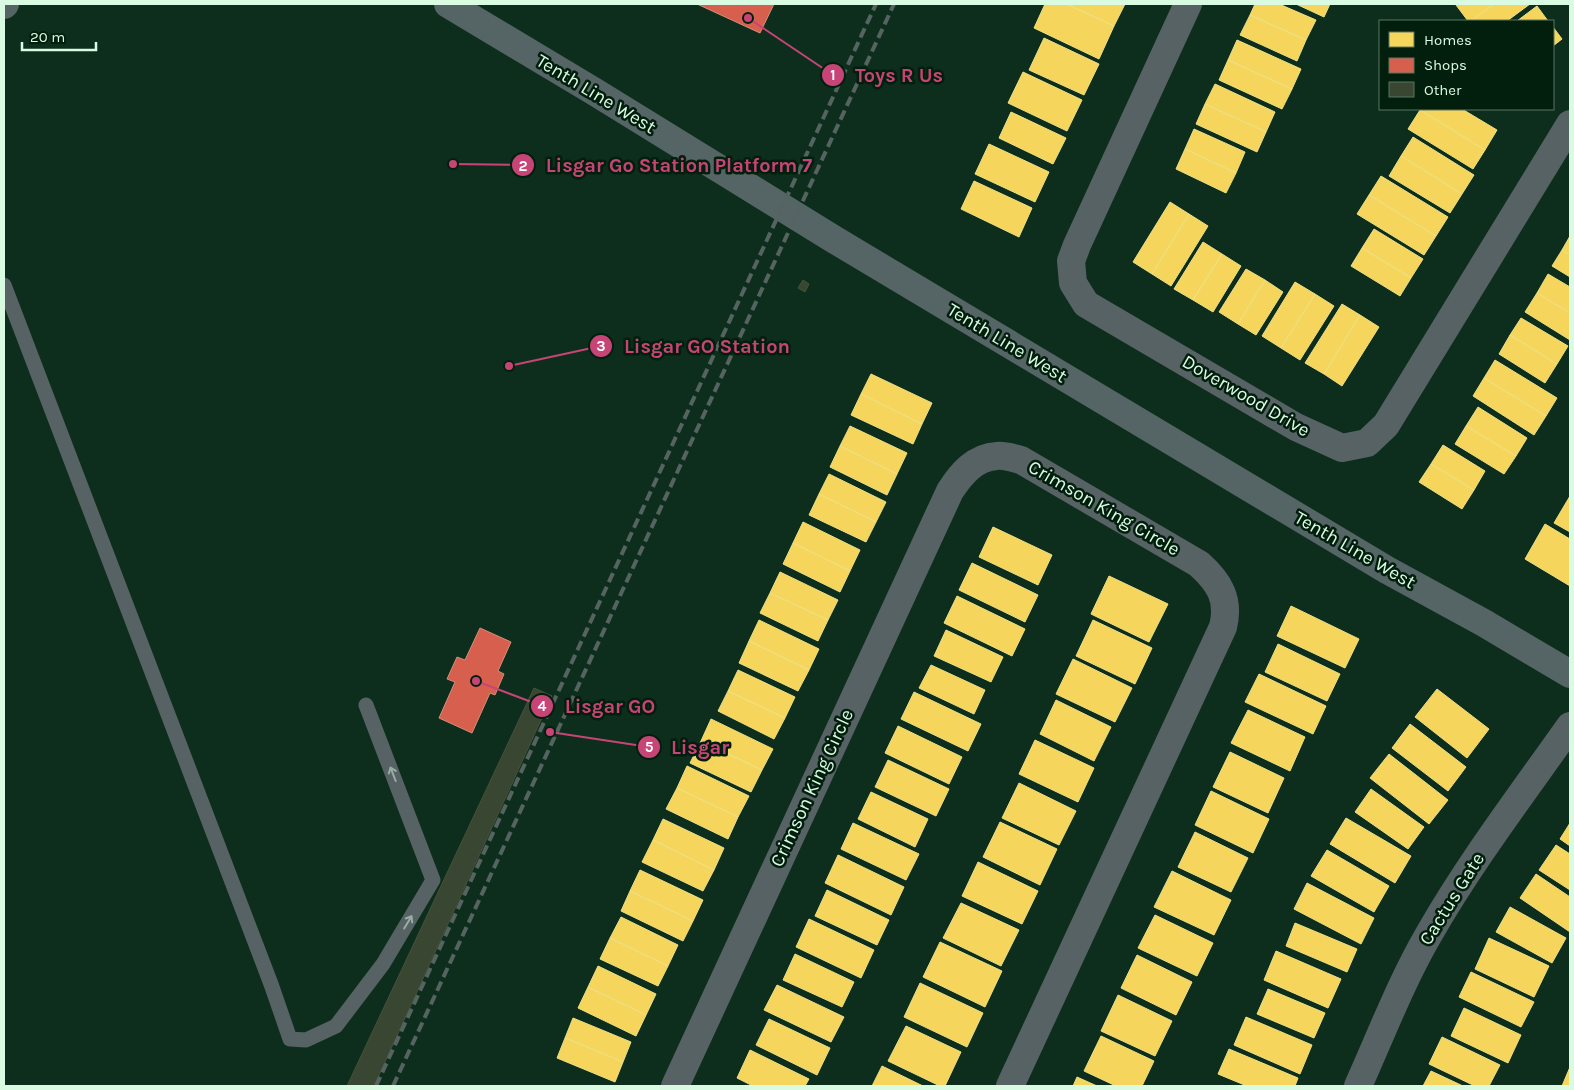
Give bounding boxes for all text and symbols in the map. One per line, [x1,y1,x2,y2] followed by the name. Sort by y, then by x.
[22,20,96,52] scale bar
[1379,20,1554,110] legend
[30,28,65,46] text: 20 m
[1424,31,1472,49] text: Homes
[532,50,660,138] street label: Tenth Line West
[1424,56,1467,74] text: Shops
[820,57,953,92] callout: Toys R Us
[855,64,943,87] text: Toys R Us
[830,66,836,84] text: 1
[1424,81,1462,99] text: Other
[511,148,822,183] callout: Lisgar Go Station Platform 7
[546,154,812,177] text: Lisgar Go Station Platform 7
[518,157,528,175] text: 2
[943,299,1071,387] street label: Tenth Line West
[589,328,800,363] callout: Lisgar GO Station
[624,335,790,358] text: Lisgar GO Station
[596,337,606,355] text: 3
[1178,351,1314,441] street label: Doverwood Drive
[1024,456,1184,560] street label: Crimson King Circle
[1291,506,1419,594] street label: Tenth Line West
[530,689,665,724] callout: Lisgar GO
[565,695,655,718] text: Lisgar GO
[538,697,547,715] text: 4
[766,706,858,870] street label: Crimson King Circle
[636,730,740,765] callout: Lisgar
[671,736,729,759] text: Lisgar
[645,738,654,756] text: 5
[387,767,396,782] one-way arrow
[1415,849,1489,949] street label: Cactus Gate
[403,916,413,930] one-way arrow

